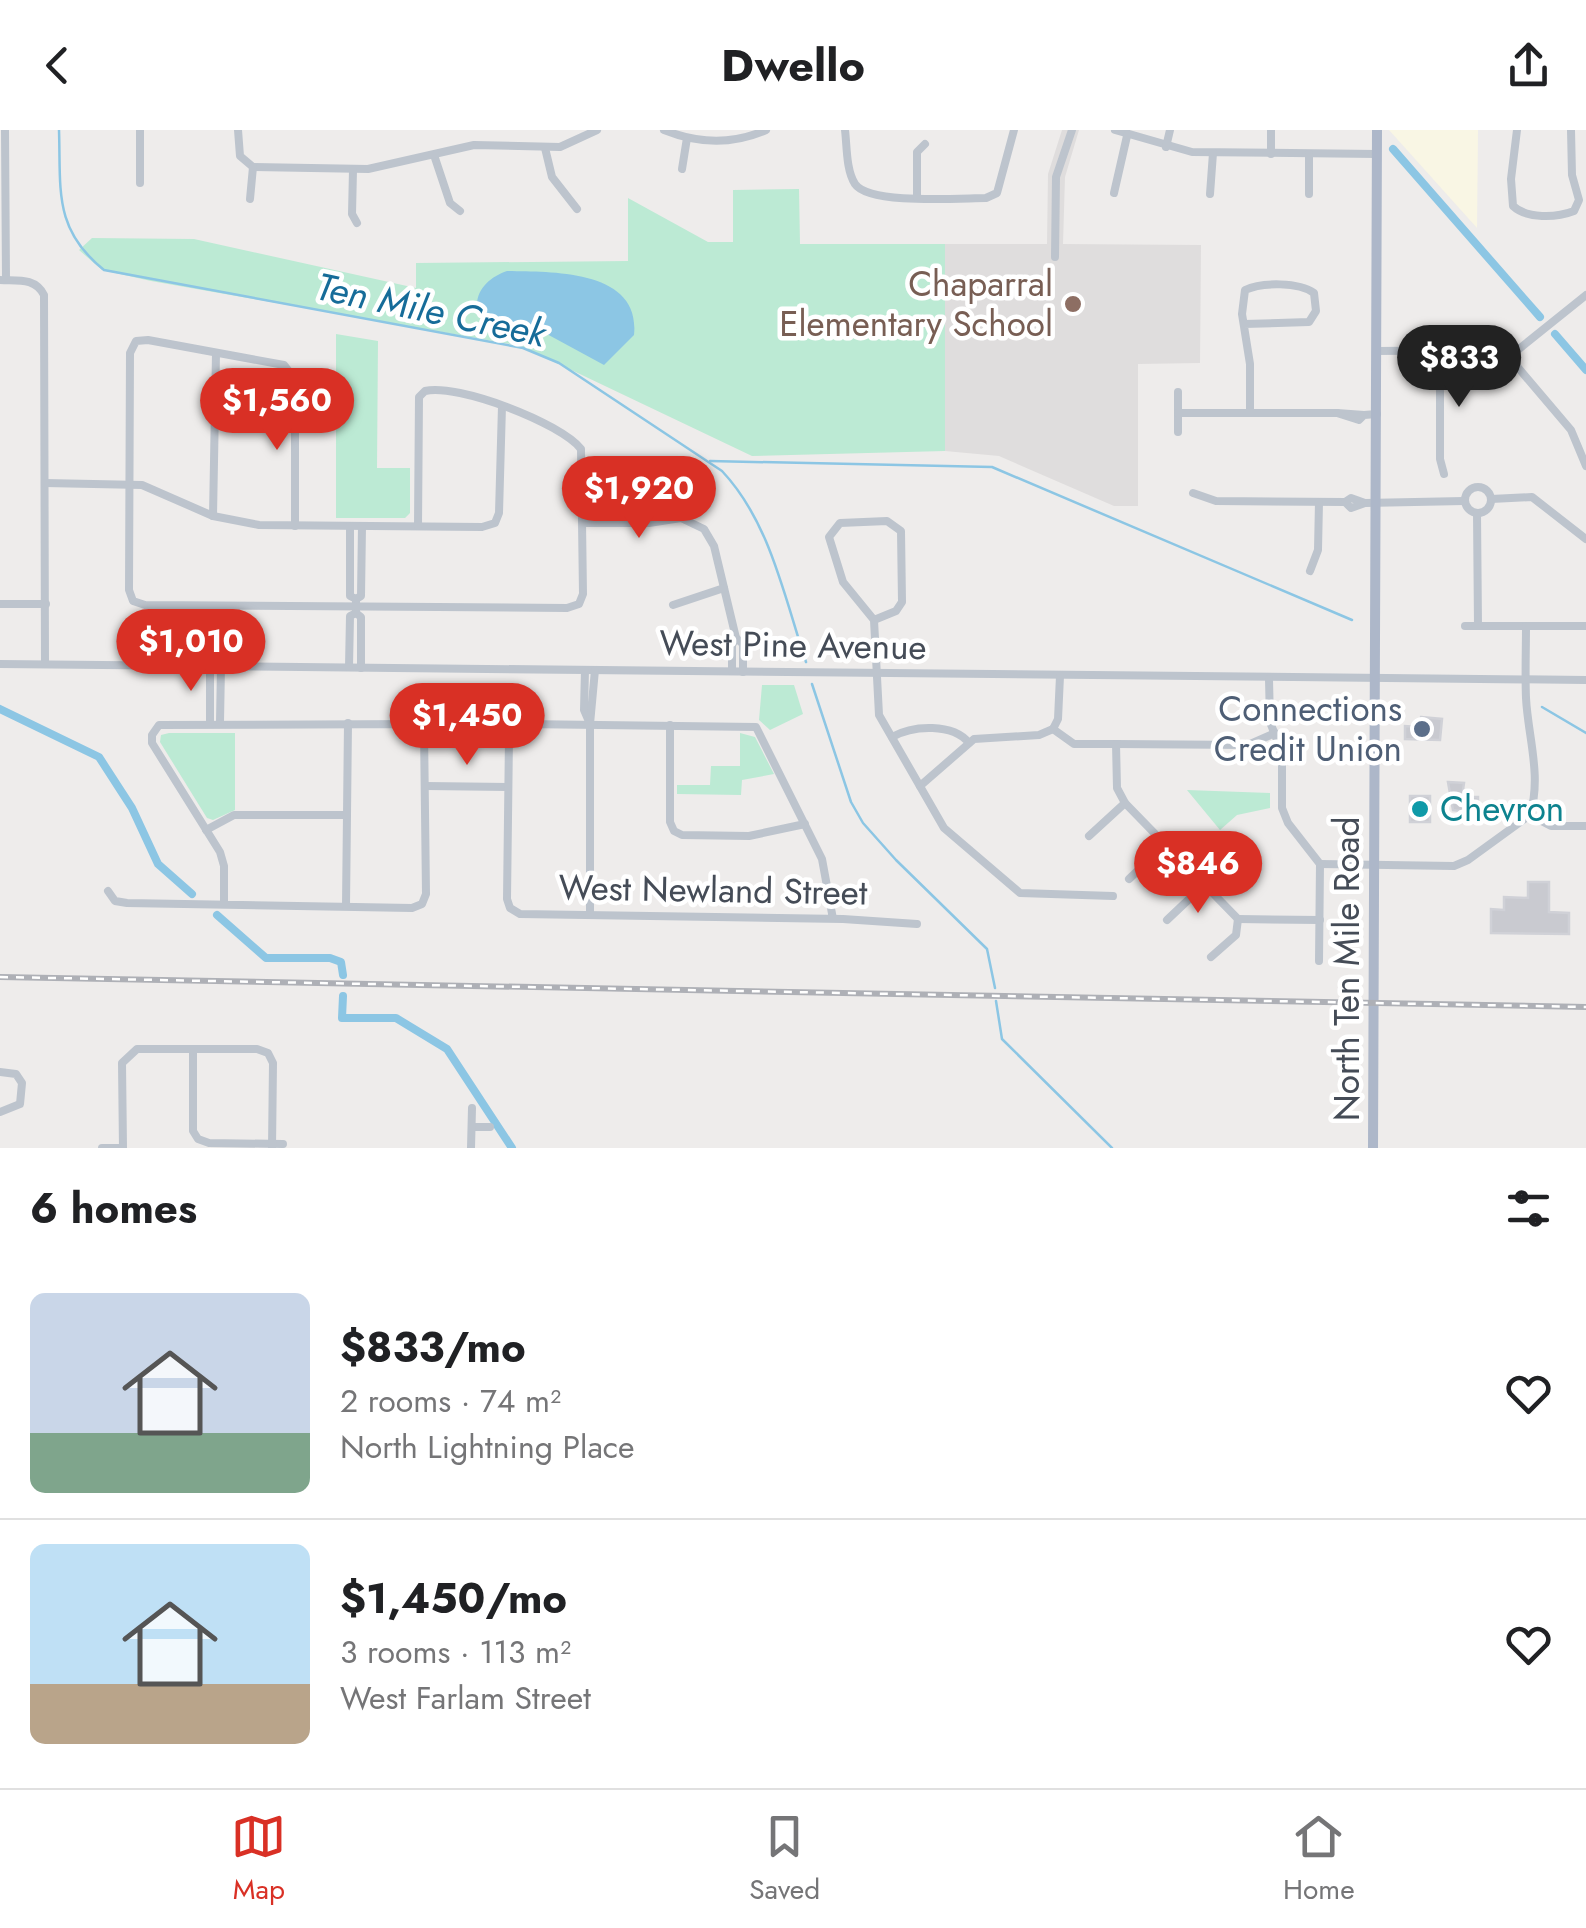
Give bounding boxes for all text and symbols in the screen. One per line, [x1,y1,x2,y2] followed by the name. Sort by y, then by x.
[721,33,865,98] text: Dwello
[30,38,85,93] icon: back
[1501,38,1556,93] icon: share
[311,258,553,361] water label: Ten Mile Creek
[779,259,1053,349] place label: Chaparral Elementary School
[1062,293,1084,315] marker: Chaparral Elementary School
[1400,325,1518,410] pin: $833
[1419,334,1499,380] text: $833
[196,368,358,453] pin: $1,560
[222,377,332,423] text: $1,560
[558,456,720,541] pin: $1,920
[584,465,694,511] text: $1,920
[110,609,272,694] pin: $1,010
[138,618,244,664] text: $1,010
[659,618,927,672] street label: West Pine Avenue
[386,683,548,768] pin: $1,450
[1214,684,1402,774] place label: Connections Credit Union
[412,692,522,738] text: $1,450
[1411,718,1433,740] marker: Connections Credit Union
[1440,784,1564,834] place label: Chevron
[1409,798,1431,820] marker: Chevron
[1322,817,1372,1121] street label: North Ten Mile Road
[1139,831,1257,916] pin: $846
[1156,840,1240,886] text: $846
[558,862,868,918] street label: West Newland Street
[30,1178,197,1239] text: 6 homes
[1501,1181,1556,1236] icon: filters
[340,1317,526,1378] text: $833/mo
[110,1333,230,1453] icon: home
[1501,1366,1556,1421] icon: heart
[340,1378,561,1424] text: 2 rooms · 74 m²
[340,1424,635,1470] text: North Lightning Place
[340,1568,567,1629] text: $1,450/mo
[110,1584,230,1704] icon: home
[1501,1617,1556,1672] icon: heart
[340,1629,571,1675] text: 3 rooms · 113 m²
[340,1675,591,1721] text: West Farlam Street
[231,1809,286,1910] tab: Map
[749,1809,820,1910] tab: Saved
[1283,1809,1355,1910] tab: Home

